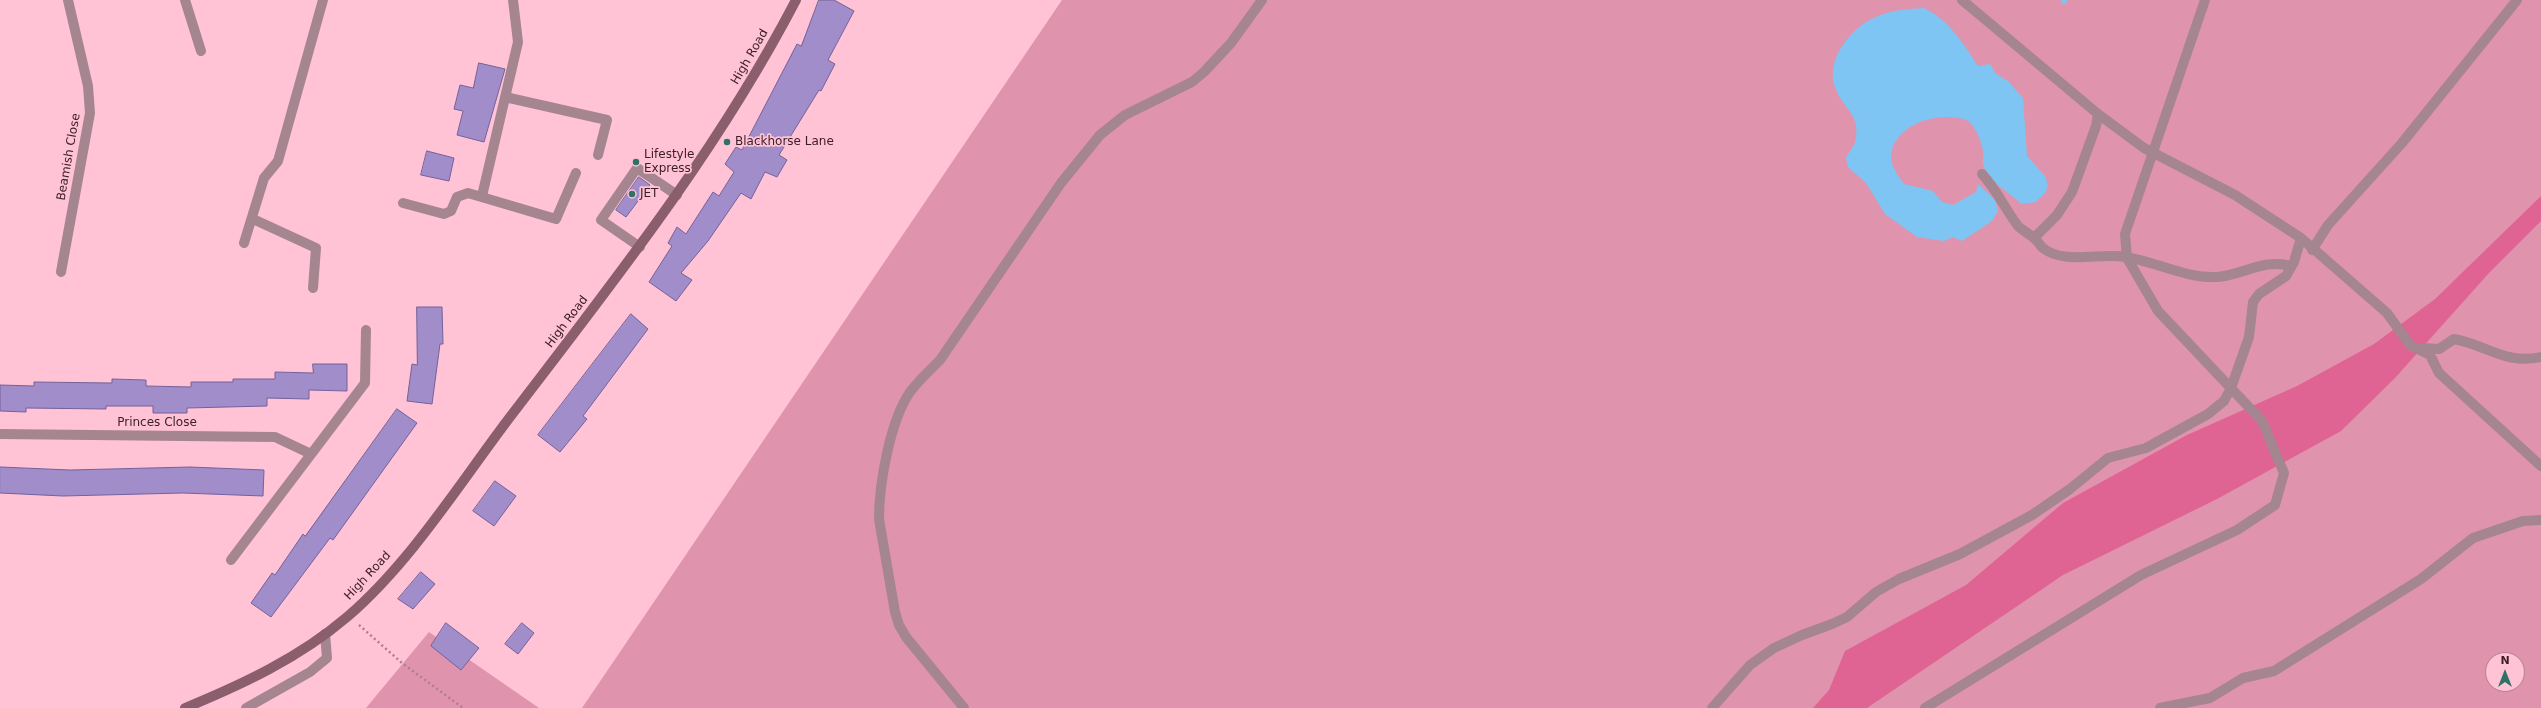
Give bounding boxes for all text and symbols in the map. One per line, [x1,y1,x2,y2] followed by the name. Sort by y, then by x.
[728,27,772,87] street label: High Road
[54,112,84,202] street label: Beamish Close
[735,135,834,149] place label: Blackhorse Lane
[722,137,732,147] marker: Blackhorse Lane
[644,148,694,176] place label: Lifestyle Express
[631,157,641,167] marker: Lifestyle Express
[640,187,658,201] place label: JET
[627,189,637,199] marker: JET
[543,293,591,351] street label: High Road
[117,416,197,430] street label: Princes Close
[342,549,394,603] street label: High Road
[2485,652,2525,692] north arrow
[2500,654,2510,667] text: N

